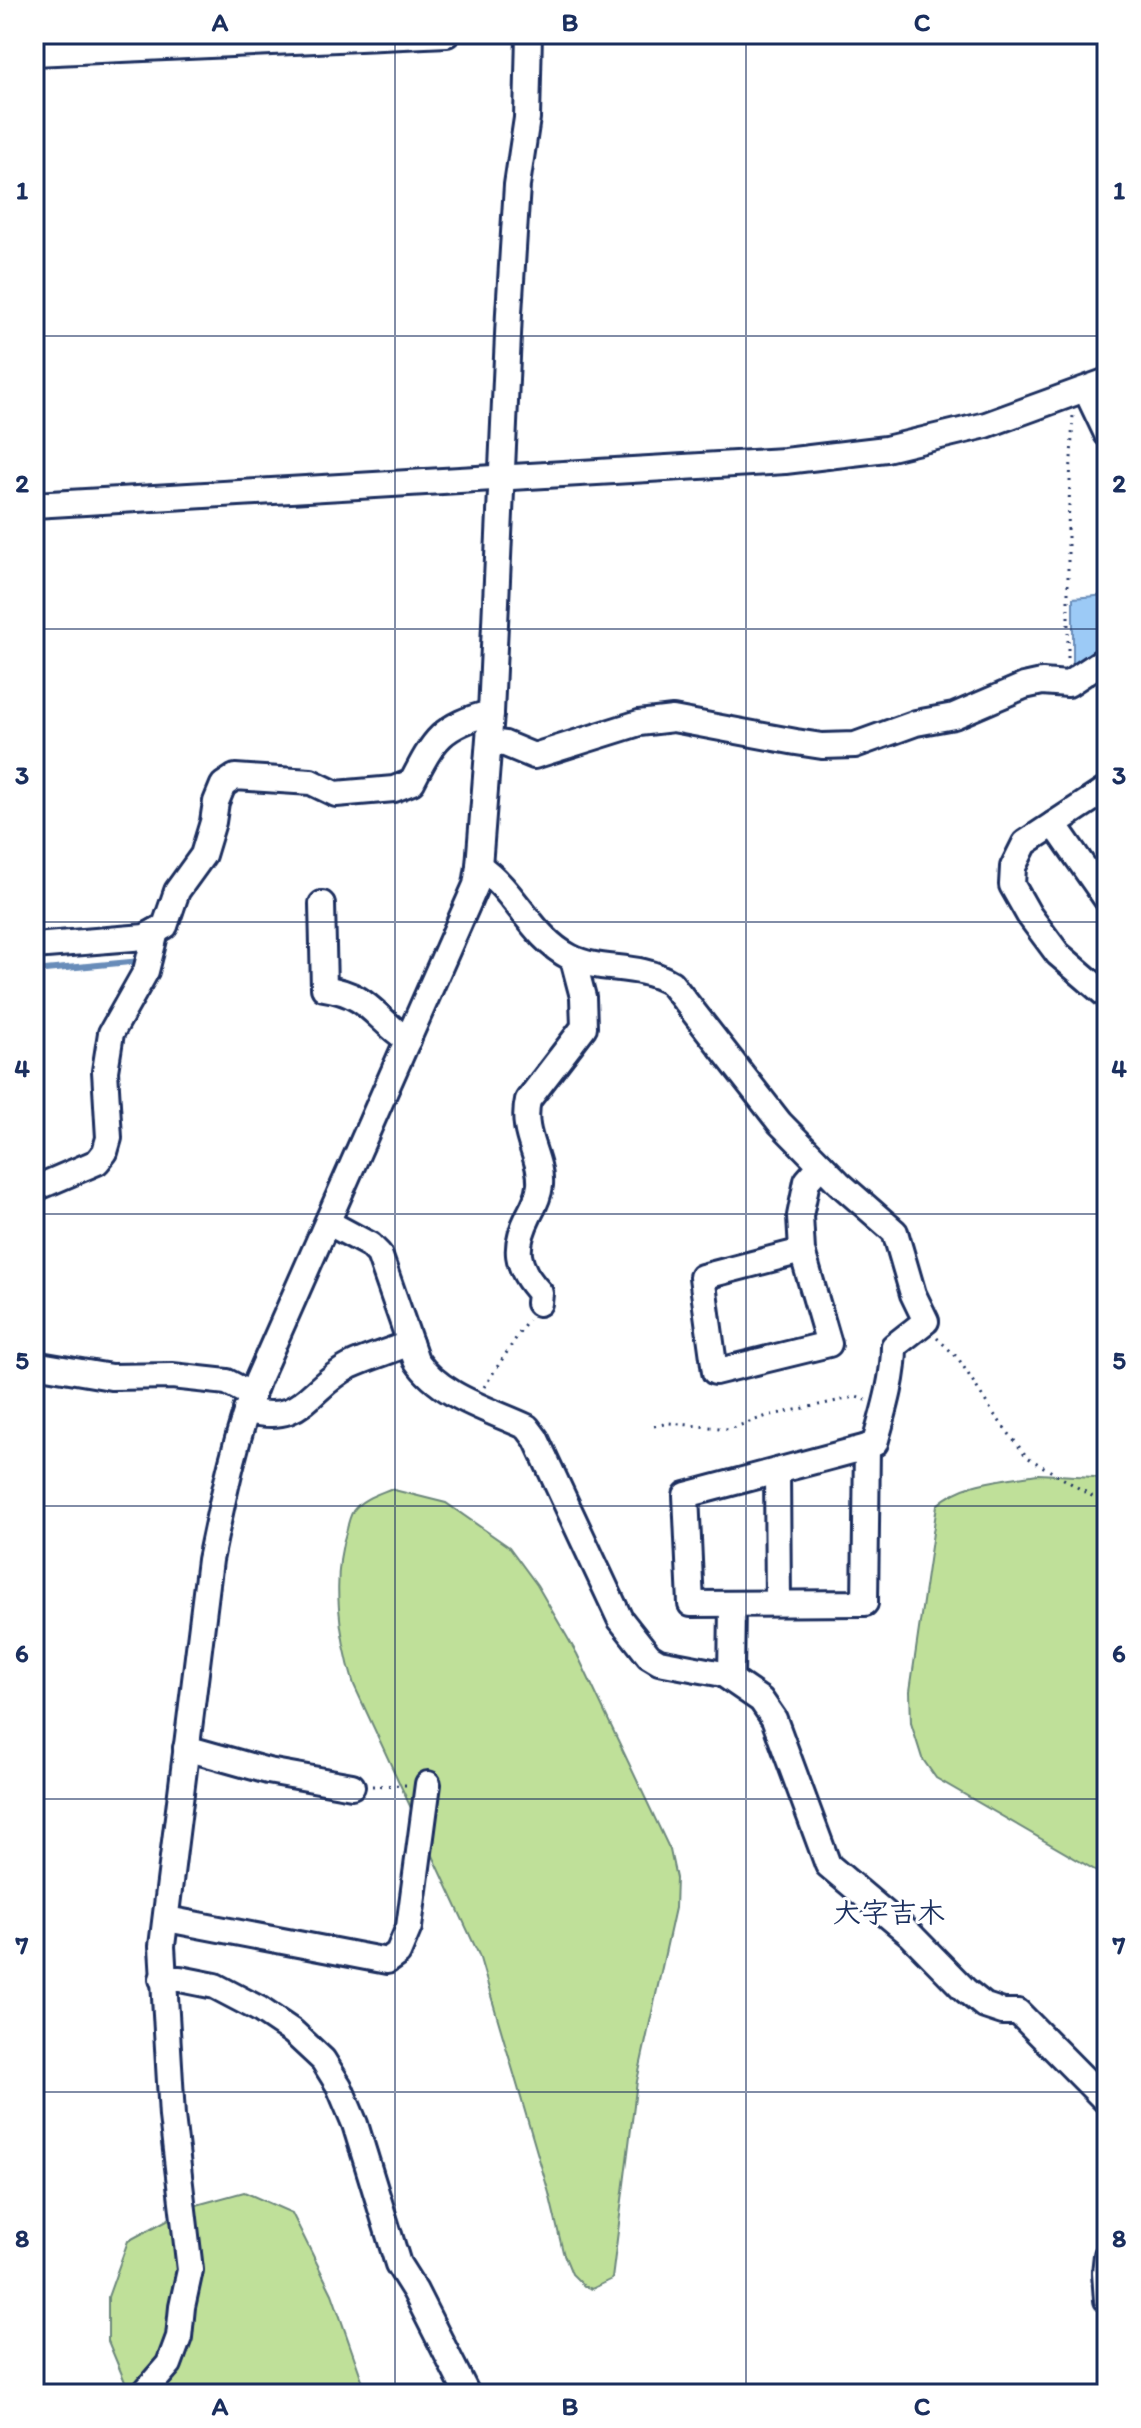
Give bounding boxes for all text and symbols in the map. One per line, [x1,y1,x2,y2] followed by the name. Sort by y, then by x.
[211,6,229,38] text: A
[562,6,579,38] text: B
[914,6,931,38] text: C
[16,174,28,206] text: 1
[1113,174,1125,206] text: 1
[15,467,29,499] text: 2
[1112,467,1126,499] text: 2
[15,759,29,791] text: 3
[1112,759,1126,791] text: 3
[14,1052,30,1084] text: 4
[1111,1052,1127,1084] text: 4
[15,1344,29,1376] text: 5
[1112,1344,1126,1376] text: 5
[15,1637,29,1669] text: 6
[1112,1637,1126,1669] text: 6
[833,1895,945,1929] district label: 大字吉木
[15,1929,29,1961] text: 7
[1112,1929,1126,1961] text: 7
[15,2222,29,2254] text: 8
[1112,2222,1126,2254] text: 8
[211,2390,229,2422] text: A
[562,2390,579,2422] text: B
[914,2390,931,2422] text: C

